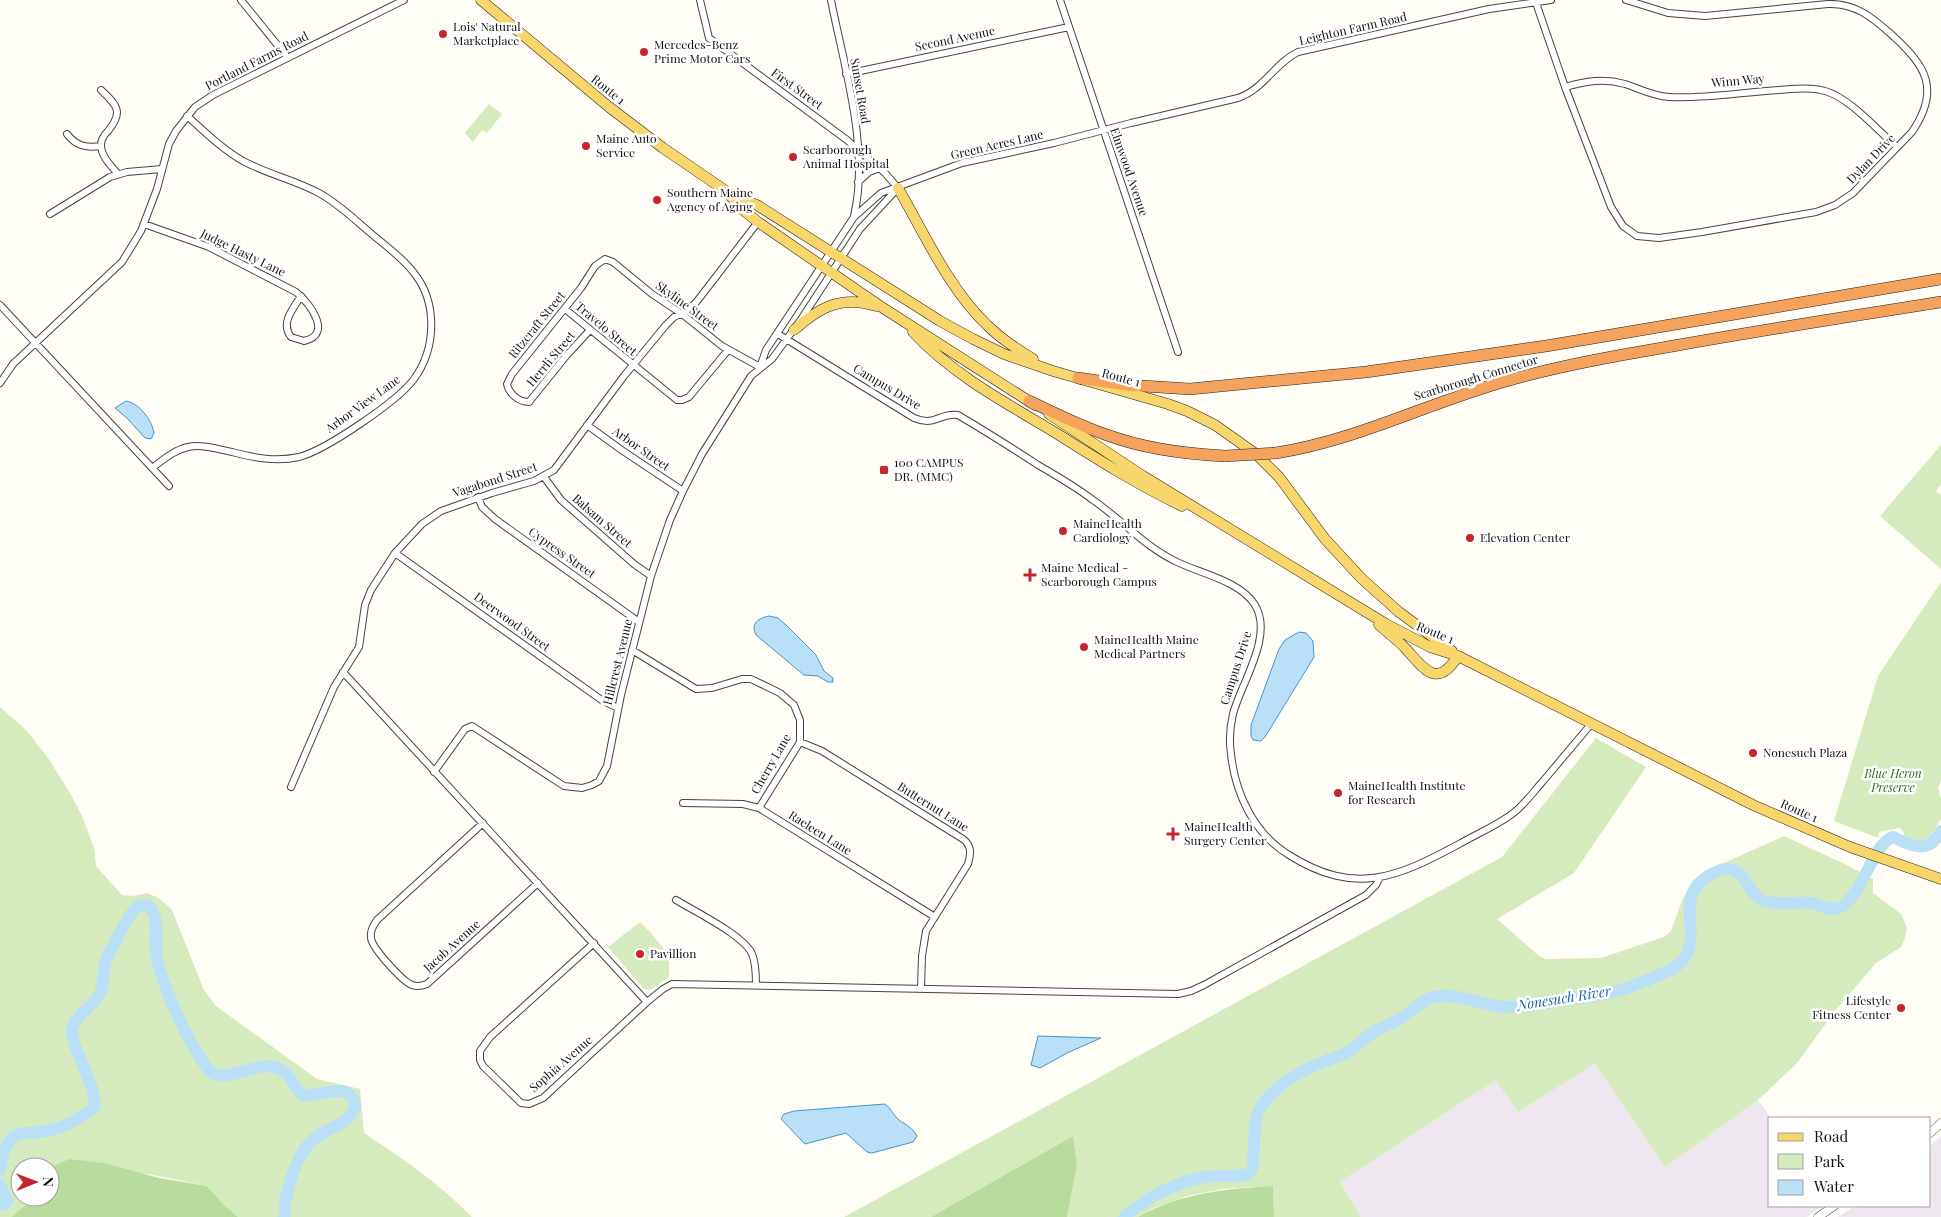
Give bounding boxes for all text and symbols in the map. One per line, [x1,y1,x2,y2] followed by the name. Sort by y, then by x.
[1297,8,1408,48] street label: Leighton Farm Road
[453,18,521,48] place label: Lois' Natural Marketplace
[913,22,996,54] street label: Second Avenue
[202,27,311,93] street label: Portland Farms Road
[437,28,449,40] marker: Lois' Natural Marketplace
[654,36,750,66] place label: Mercedes-Benz Prime Motor Cars
[638,46,650,58] marker: Mercedes-Benz Prime Motor Cars
[847,57,875,125] street label: Sunset Road
[768,64,827,113] street label: First Street
[1710,70,1765,90] street label: Winn Way
[588,71,629,108] street label: Route 1
[1107,125,1153,218] street label: Elmwood Avenue
[949,126,1045,162] street label: Green Acres Lane
[596,130,657,160] place label: Maine Auto Service
[1843,130,1898,187] street label: Dylan Drive
[580,140,592,152] marker: Maine Auto Service
[802,141,890,171] place label: Scarborough Animal Hospital
[787,151,799,163] marker: Scarborough Animal Hospital
[666,184,753,214] place label: Southern Maine Agency of Aging
[651,194,663,206] marker: Southern Maine Agency of Aging
[197,224,289,280] street label: Judge Hasty Lane
[653,277,723,334] street label: Skyline Street
[504,287,569,361] street label: Ritzcraft Street
[573,298,641,359] street label: Travelo Street
[522,327,579,389] street label: Herrli Street
[1412,350,1540,404] street label: Scarborough Connector
[851,360,924,413] street label: Campus Drive
[1100,364,1143,390] street label: Route 1
[321,371,403,436] street label: Arbor View Lane
[609,422,674,474] street label: Arbor Street
[894,454,964,484] place label: 100 CAMPUS DR. (MMC)
[450,458,540,501] street label: Vagabond Street
[878,464,890,476] marker: 100 CAMPUS DR. (MMC)
[569,490,636,551] street label: Balsam Street
[1073,515,1142,545] place label: MaineHealth Cardiology
[526,523,600,582] street label: Cypress Street
[1057,525,1069,537] marker: MaineHealth Cardiology
[1480,529,1571,545] place label: Elevation Center
[1464,532,1476,544] marker: Elevation Center
[1041,559,1157,589] place label: Maine Medical - Scarborough Campus
[1023,568,1037,582] marker: Maine Medical - Scarborough Campus
[471,588,555,655] street label: Deerwood Street
[599,617,635,706] street label: Hillcrest Avenue
[1414,617,1457,647] street label: Route 1
[1216,629,1254,707] street label: Campus Drive
[1094,631,1199,661] place label: MaineHealth Maine Medical Partners
[1078,641,1090,653] marker: MaineHealth Maine Medical Partners
[746,730,794,797] street label: Cherry Lane
[1763,744,1847,760] place label: Nonesuch Plaza
[1747,747,1759,759] marker: Nonesuch Plaza
[1863,765,1922,795] park label: Blue Heron Preserve
[1348,777,1466,807] place label: MaineHealth Institute for Research
[895,778,972,834] street label: Butternut Lane
[1332,787,1344,799] marker: MaineHealth Institute for Research
[1778,795,1821,826] street label: Route 1
[786,806,855,858] street label: Raeleen Lane
[1184,818,1267,848] place label: MaineHealth Surgery Center
[1166,827,1180,841] marker: MaineHealth Surgery Center
[419,916,483,976] street label: Jacob Avenue
[650,945,696,961] place label: Pavillion
[634,948,646,960] marker: Pavillion
[1514,981,1613,1015] water label: Nonesuch River
[1812,992,1892,1022] place label: Lifestyle Fitness Center
[1895,1002,1907,1014] marker: Lifestyle Fitness Center
[525,1031,595,1095] street label: Sophia Avenue
[1768,1117,1931,1207] legend
[1814,1126,1848,1146] text: Road
[1814,1151,1846,1171] text: Park
[10,1157,60,1207] north arrow
[1813,1176,1854,1196] text: Water
[39,1177,58,1187] text: N

